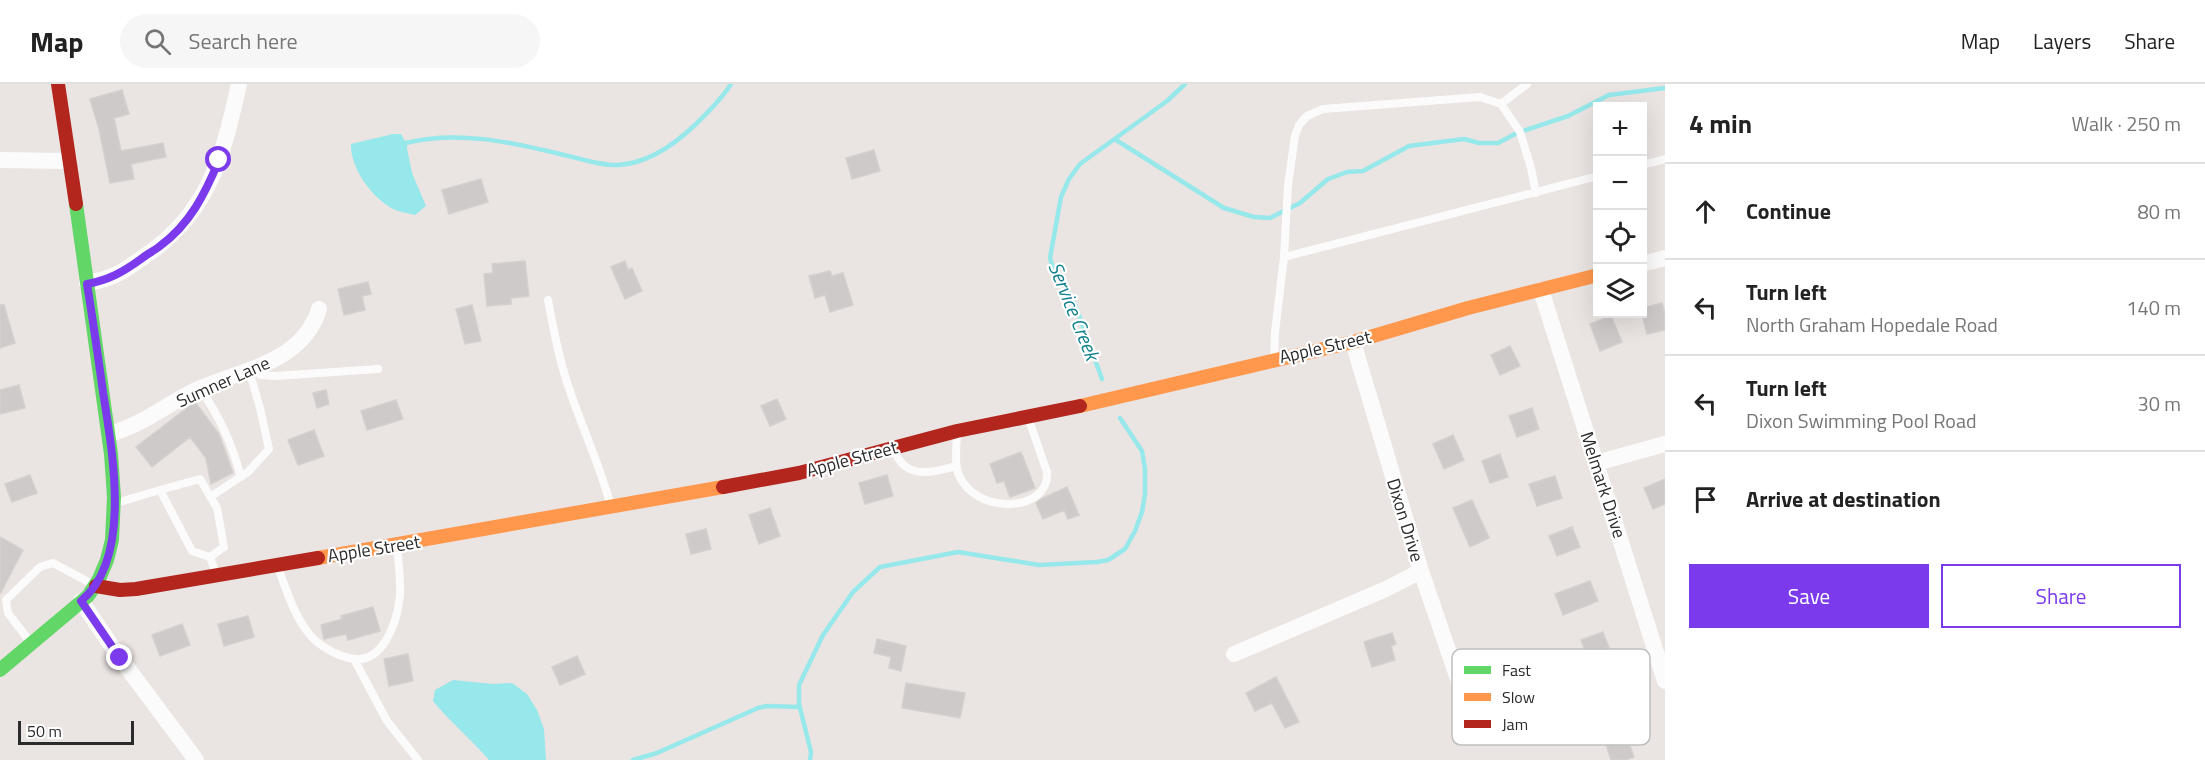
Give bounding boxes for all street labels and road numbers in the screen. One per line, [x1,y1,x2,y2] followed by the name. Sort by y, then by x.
[1276,323,1374,370] street label: Apple Street
[172,349,274,414] street label: Sumner Lane
[1574,428,1633,542] street label: Melmark Drive
[803,433,901,484] street label: Apple Street
[1380,475,1431,565] street label: Dixon Drive
[326,528,423,569] street label: Apple Street

